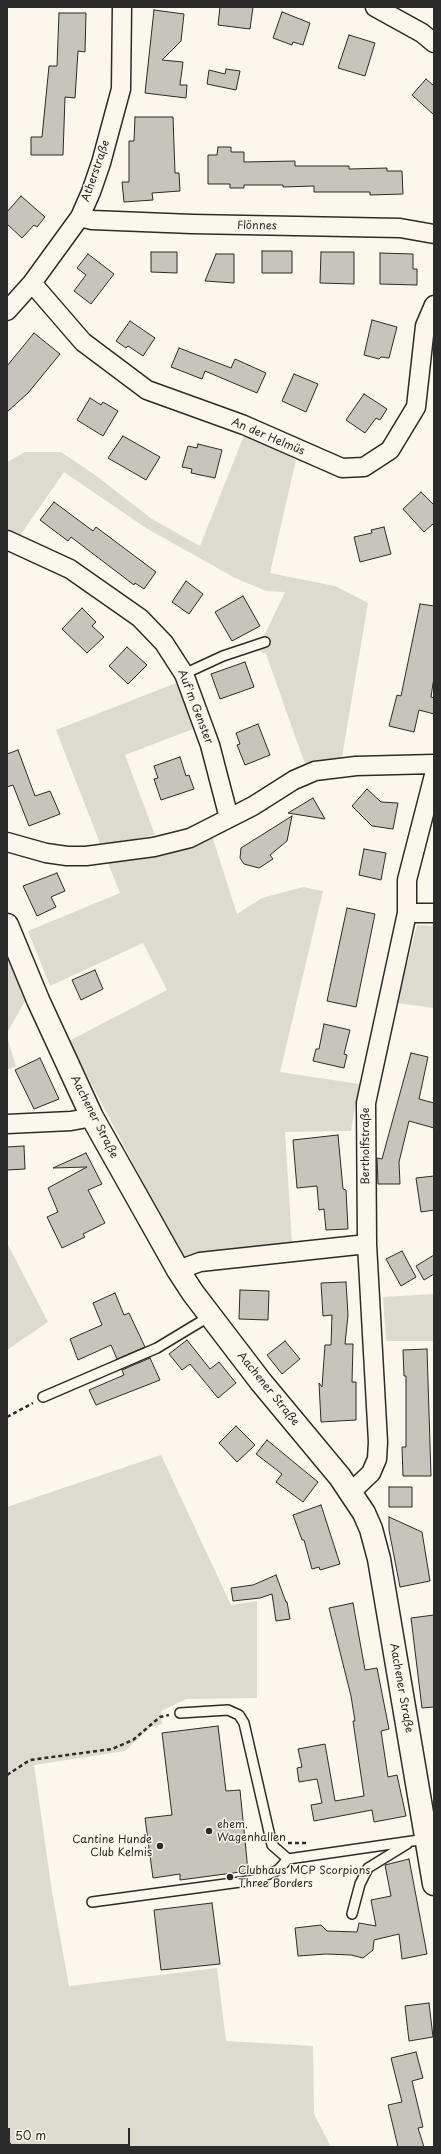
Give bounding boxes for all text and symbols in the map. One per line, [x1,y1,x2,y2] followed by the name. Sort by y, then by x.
[79,138,113,204] street label: Atherstraße
[237,219,277,233] street label: Flönnes
[229,416,307,458] street label: An der Helmüs
[175,668,215,746] street label: Auf'm Genster
[67,1073,121,1161] street label: Aachener Straße
[359,1107,373,1185] street label: Bertholfstraße
[234,1349,302,1429] street label: Aachener Straße
[387,1642,415,1734] street label: Aachener Straße
[217,1818,286,1844] place label: ehem. Wagenhallen
[204,1826,214,1836] marker: ehem. Wagenhallen
[72,1833,152,1859] place label: Cantine Hunde Club Kelmis
[155,1841,165,1851] marker: Cantine Hunde Club Kelmis
[238,1864,370,1890] place label: Clubhaus MCP Scorpions Three Borders
[225,1872,235,1882] marker: Clubhaus MCP Scorpions Three Borders
[10,2120,132,2146] scale bar
[15,2126,46,2144] text: 50 m

